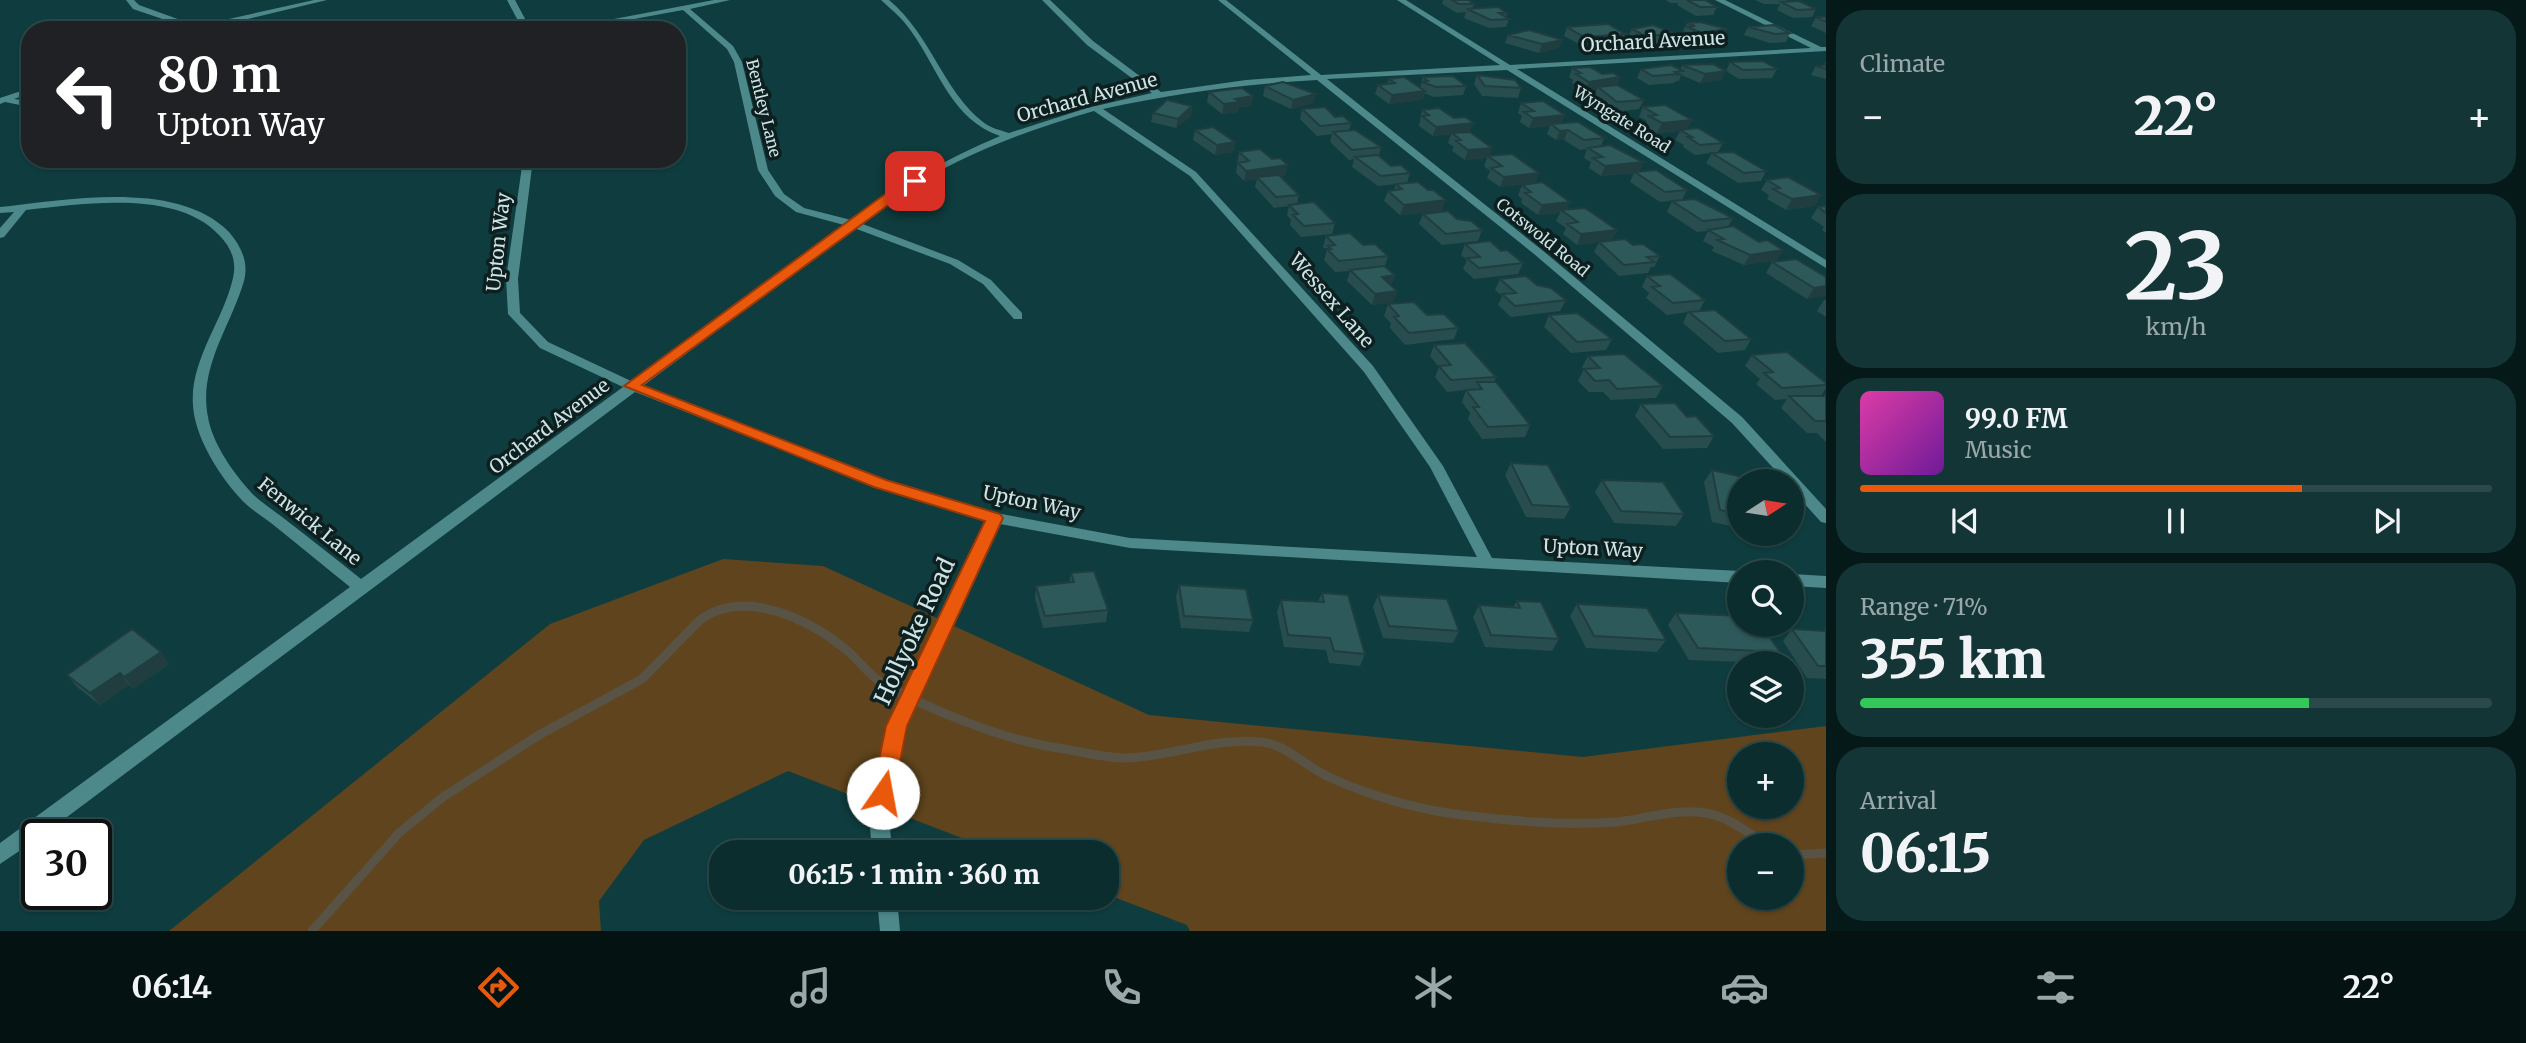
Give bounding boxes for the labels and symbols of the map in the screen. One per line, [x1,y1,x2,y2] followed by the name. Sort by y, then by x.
[1580,25,1726,57] street label: Orchard Avenue
[742,57,786,159] street label: Bentley Lane
[1014,67,1160,127] street label: Orchard Avenue
[1569,81,1674,157] street label: Wyngate Road
[885,151,945,211] pin
[481,191,515,293] street label: Upton Way
[1493,193,1594,281] street label: Cotswold Road
[1284,247,1380,352] street label: Wessex Lane
[484,373,614,479] street label: Orchard Avenue
[1727,469,1804,546] north arrow
[253,472,367,570] street label: Fenwick Lane
[981,480,1083,524] street label: Upton Way
[1543,533,1643,563] street label: Upton Way
[867,553,961,709] street label: Hollyoke Road
[846,756,920,830] position arrow
[21,819,112,910] speed limit sign: 30

